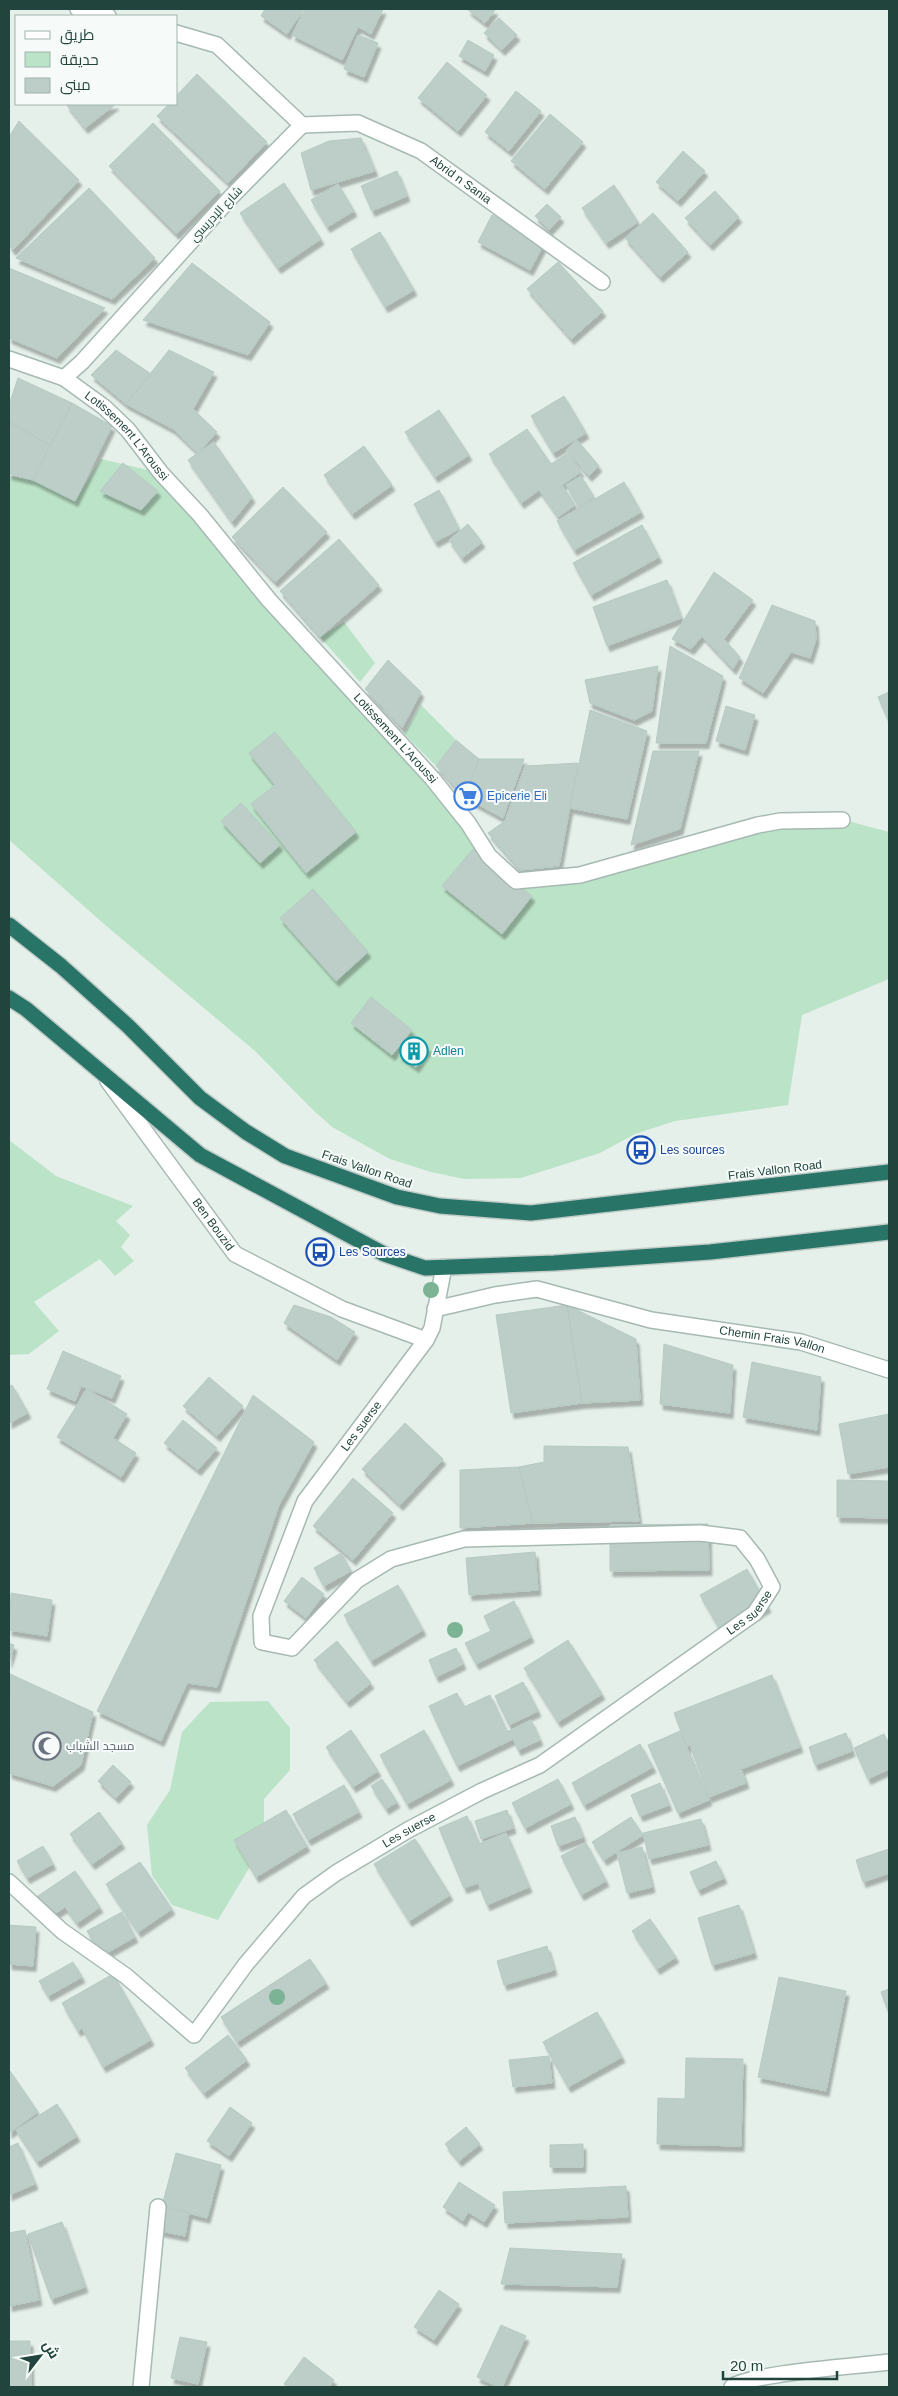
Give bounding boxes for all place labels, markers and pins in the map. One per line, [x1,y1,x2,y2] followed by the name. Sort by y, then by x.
[453,781,483,811] supermarket icon: Epicerie Eli
[487,789,547,803] place label: Epicerie Eli
[399,1036,429,1066] building icon: Adlen
[433,1044,464,1058] place label: Adlen
[626,1135,656,1165] bus stop icon: Les sources
[660,1143,725,1157] place label: Les sources
[305,1237,335,1267] bus stop icon: Les Sources
[339,1245,406,1259] place label: Les Sources
[32,1731,62,1761] mosque icon: مسجد الشباب
[66,1739,134,1753] place label: مسجد الشباب

